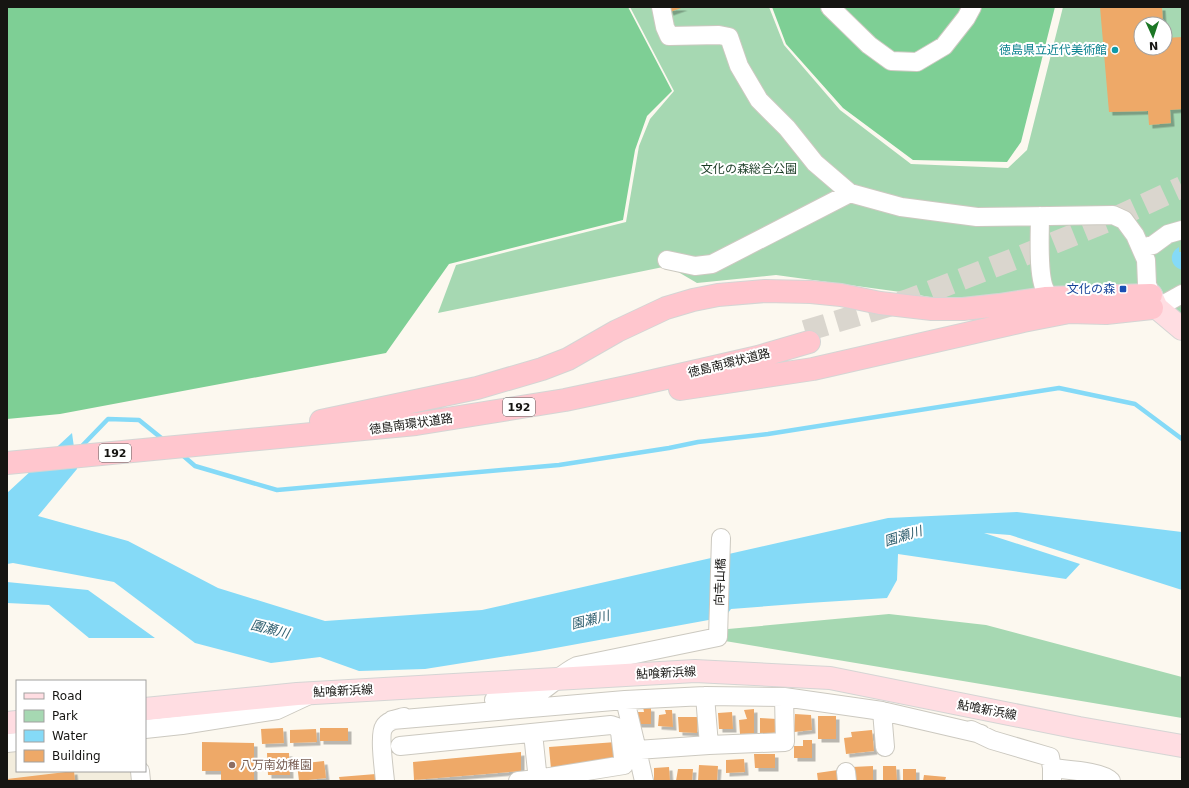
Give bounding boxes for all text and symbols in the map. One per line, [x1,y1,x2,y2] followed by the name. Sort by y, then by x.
[1133,16,1173,56] north arrow
[1149,39,1158,52] text: N
[999,43,1107,57] place label: 徳島県立近代美術館
[1110,45,1120,55] marker: 徳島県立近代美術館
[701,162,797,176] park label: 文化の森総合公園
[1067,282,1115,296] place label: 文化の森
[1118,284,1128,294] marker: 文化の森
[687,346,771,380] street label: 徳島南環状道路
[503,398,535,416] road number: 192
[368,411,454,437] street label: 徳島南環状道路
[99,444,131,462] road number: 192
[882,523,926,549] water label: 園瀬川
[712,558,728,606] street label: 向寺山橋
[569,608,613,632] water label: 園瀬川
[249,617,293,641] water label: 園瀬川
[636,664,696,682] street label: 鮎喰新浜線
[16,680,146,772] legend
[313,682,373,700] street label: 鮎喰新浜線
[52,689,82,703] text: Road
[956,697,1018,723] street label: 鮎喰新浜線
[52,709,78,723] text: Park
[52,729,88,743] text: Water
[52,749,101,763] text: Building
[240,758,312,772] place label: 八万南幼稚園
[227,760,237,770] marker: 八万南幼稚園

